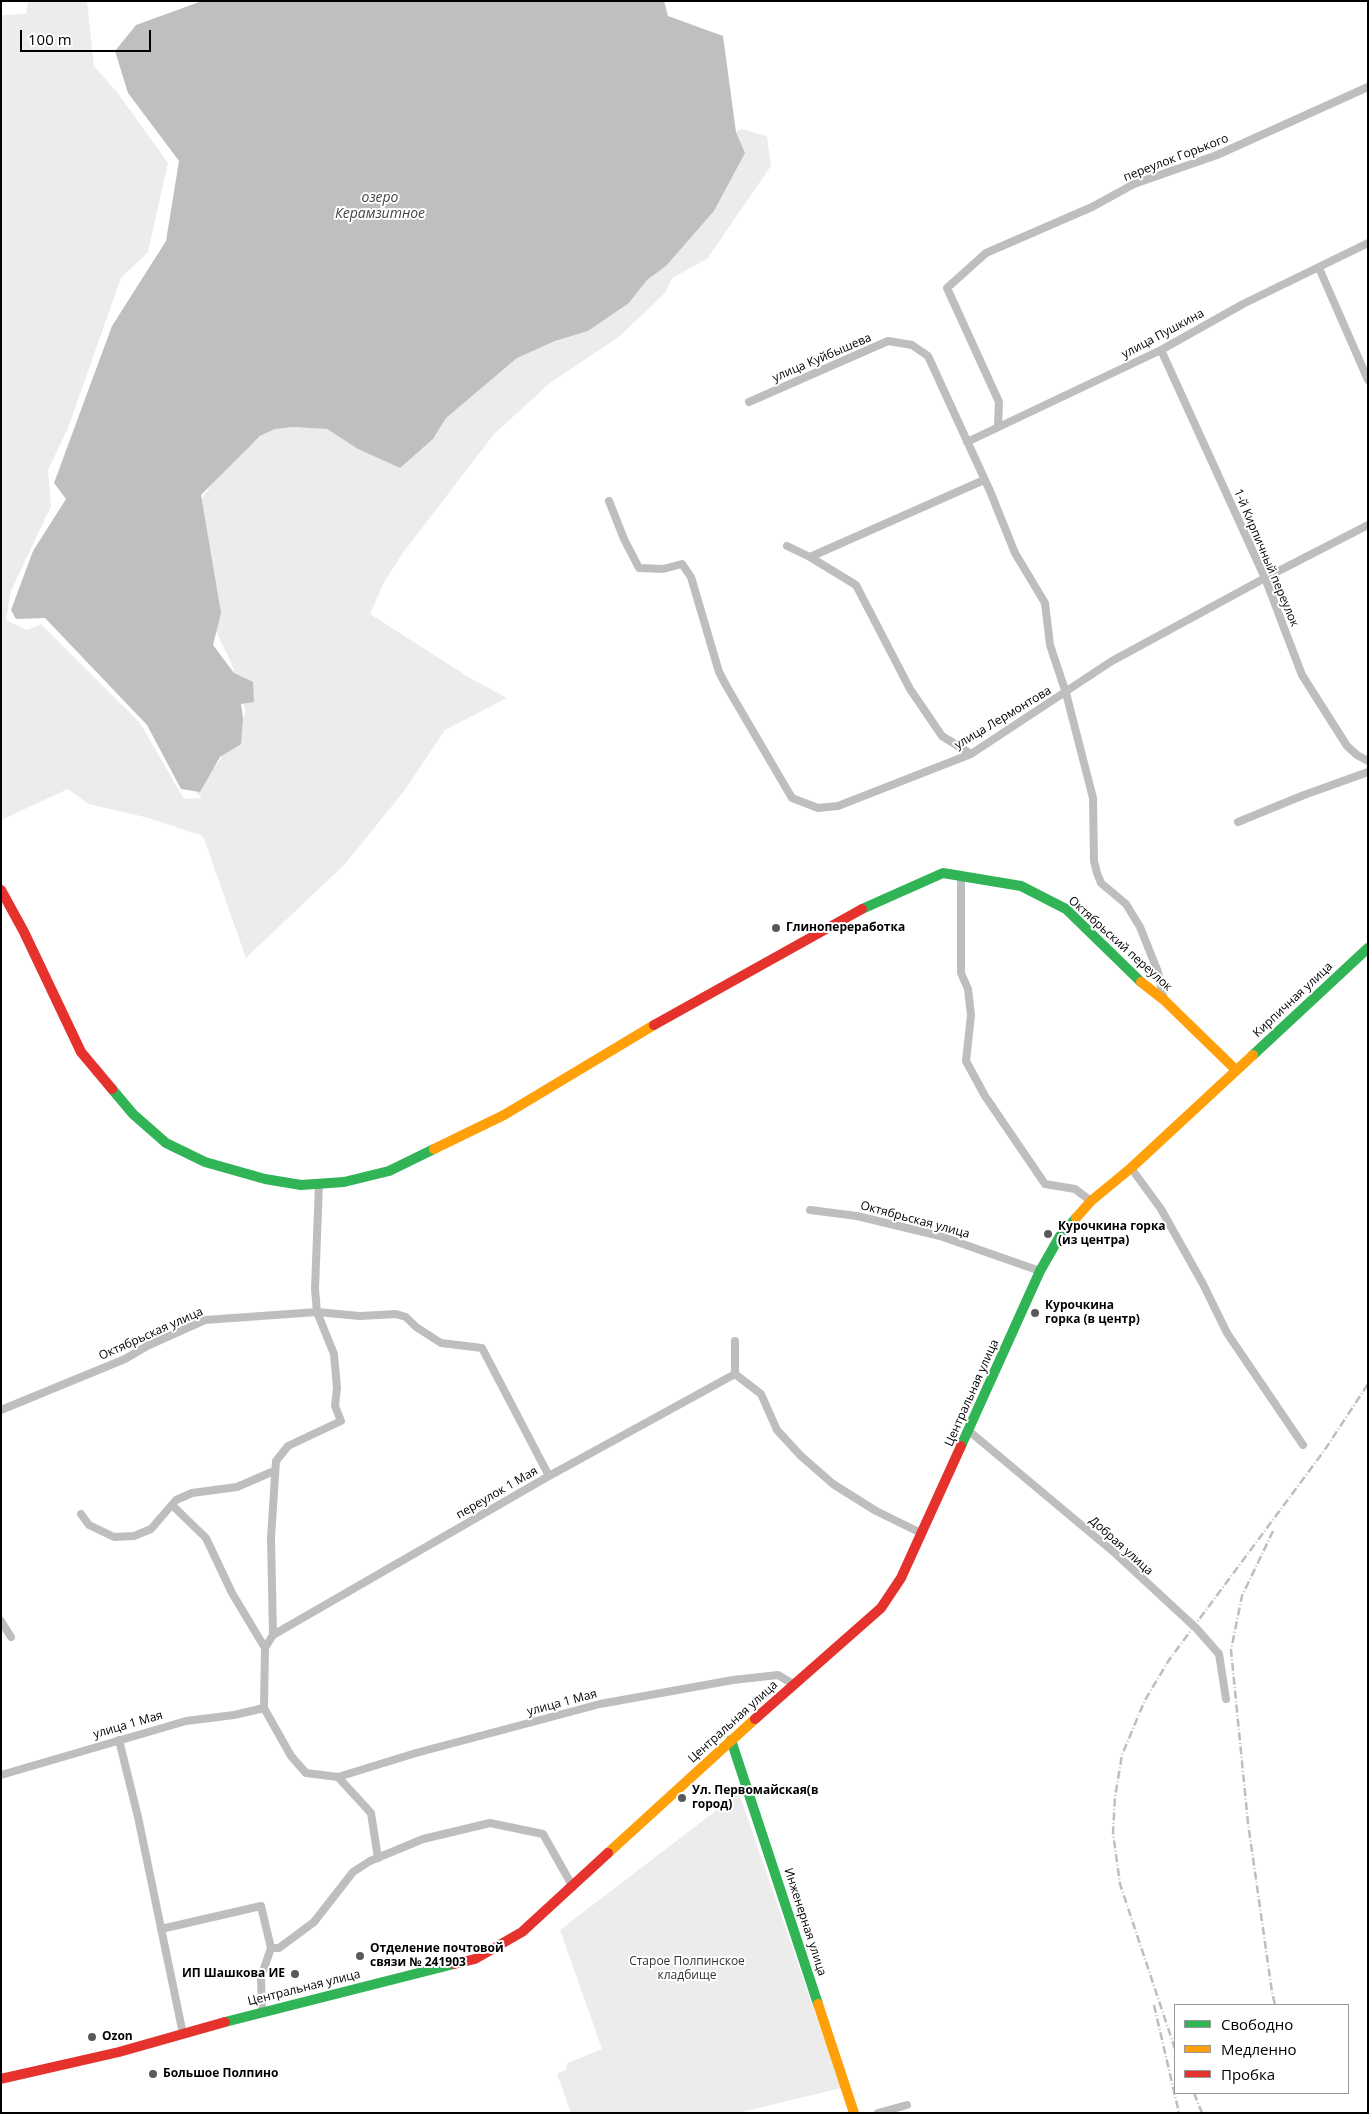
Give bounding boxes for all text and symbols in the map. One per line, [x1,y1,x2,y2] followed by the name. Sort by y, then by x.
[22,20,154,52] scale bar
[28,29,72,49] text: 100 m
[1121,131,1231,185] street label: переулок Горького
[335,190,425,222] water label: озеро Керамзитное
[1119,306,1207,362] street label: улица Пушкина
[770,331,874,385] street label: улица Куйбышева
[1230,487,1302,629] street label: 1-й Кирпичный переулок
[952,683,1054,753] street label: улица Лермонтова
[1065,894,1175,994] street label: Октябрьский переулок
[786,921,905,935] place label: Глинопереработка
[770,922,782,934] marker: Глинопереработка
[1250,959,1336,1041] street label: Кирпичная улица
[859,1198,971,1242] street label: Октябрьская улица
[1058,1220,1166,1248] place label: Курочкина горка (из центра)
[1042,1228,1054,1240] marker: Курочкина горка (из центра)
[1045,1299,1140,1327] place label: Курочкина горка (в центр)
[97,1305,205,1363] street label: Октябрьская улица
[1029,1307,1041,1319] marker: Курочкина горка (в центр)
[942,1337,1002,1449] street label: Центральная улица
[454,1464,540,1522] street label: переулок 1 Мая
[1086,1514,1156,1578] street label: Добрая улица
[685,1678,781,1766] street label: Центральная улица
[525,1687,599,1719] street label: улица 1 Мая
[91,1708,165,1742] street label: улица 1 Мая
[692,1784,818,1812] place label: Ул. Первомайская(в город)
[676,1792,688,1804] marker: Ул. Первомайская(в город)
[781,1866,829,1978] street label: Инженерная улица
[370,1942,504,1970] place label: Отделение почтовой связи № 241903
[354,1950,366,1962] marker: Отделение почтовой связи № 241903
[629,1955,745,1983] park label: Старое Полпинское кладбище
[182,1967,285,1981] place label: ИП Шашкова ИЕ
[246,1967,362,2009] street label: Центральная улица
[289,1968,301,1980] marker: ИП Шашкова ИЕ
[1174,2004,1349,2094] legend
[1221,2014,1293,2034] text: Свободно
[102,2030,133,2044] place label: Ozon
[86,2031,98,2043] marker: Ozon
[1221,2039,1297,2059] text: Медленно
[1221,2064,1275,2084] text: Пробка
[163,2067,278,2081] place label: Большое Полпино
[147,2068,159,2080] marker: Большое Полпино

